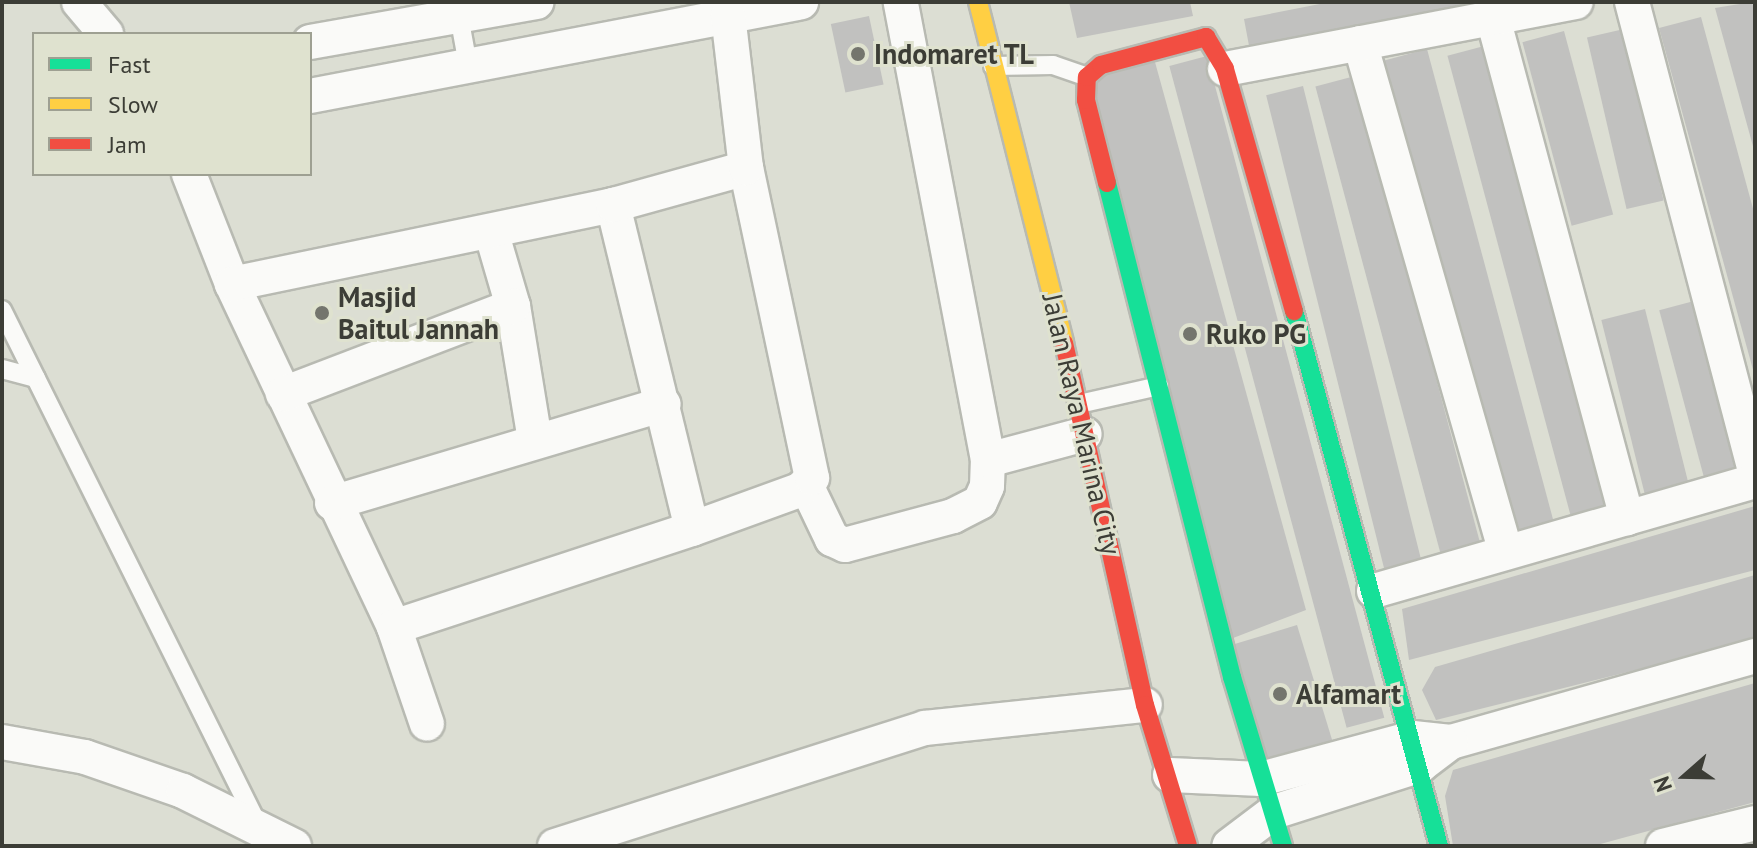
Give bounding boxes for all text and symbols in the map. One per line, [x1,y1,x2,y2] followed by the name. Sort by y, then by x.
[32,32,312,176] legend
[874,37,1035,71] place label: Indomaret TL
[849,45,867,63] marker: Indomaret TL
[108,49,151,80] text: Fast
[108,89,158,120] text: Slow
[108,129,146,160] text: Jam
[338,280,499,346] place label: Masjid Baitul Jannah
[1036,290,1128,558] street label: Jalan Raya Marina City
[313,304,331,322] marker: Masjid Baitul Jannah
[1206,317,1306,351] place label: Ruko PG
[1181,325,1199,343] marker: Ruko PG
[1296,677,1401,711] place label: Alfamart
[1271,685,1289,703] marker: Alfamart
[1645,736,1725,816] north arrow
[1647,773,1678,796] text: N

